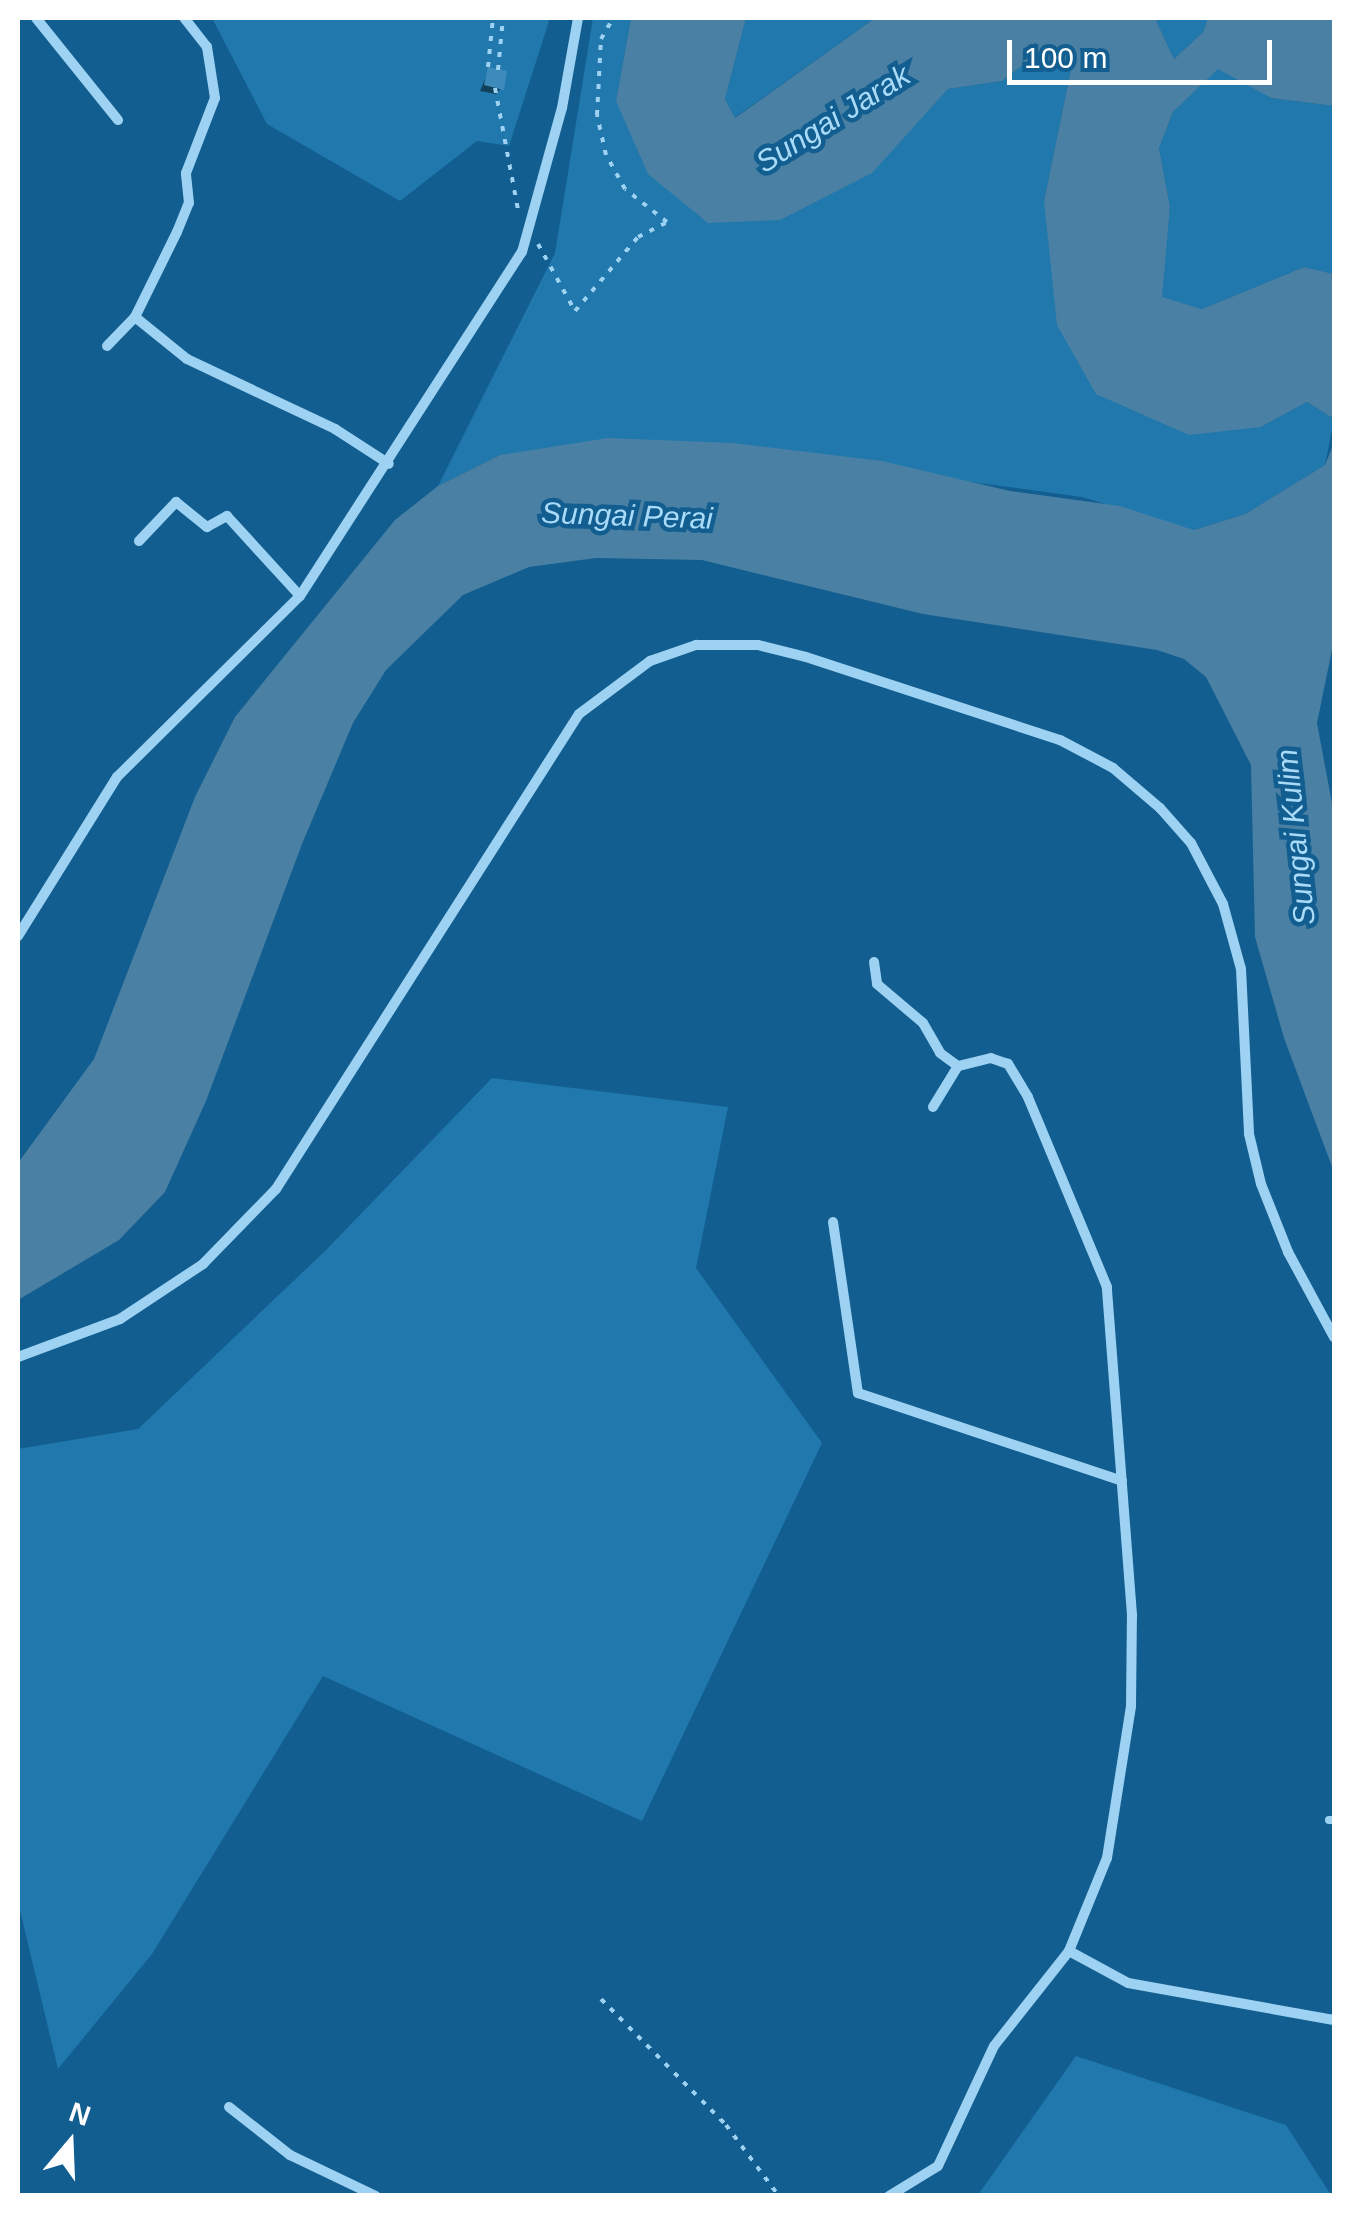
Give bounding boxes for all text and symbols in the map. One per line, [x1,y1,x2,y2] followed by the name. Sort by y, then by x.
[1012,20,1277,82] scale bar
[1024,41,1107,74] text: 100 m
[749,57,917,181] water label: Sungai Jarak
[541,495,713,537] water label: Sungai Perai
[1269,747,1323,927] water label: Sungai Kulim
[20,2093,120,2193] north arrow
[65,2096,95,2132] text: N

